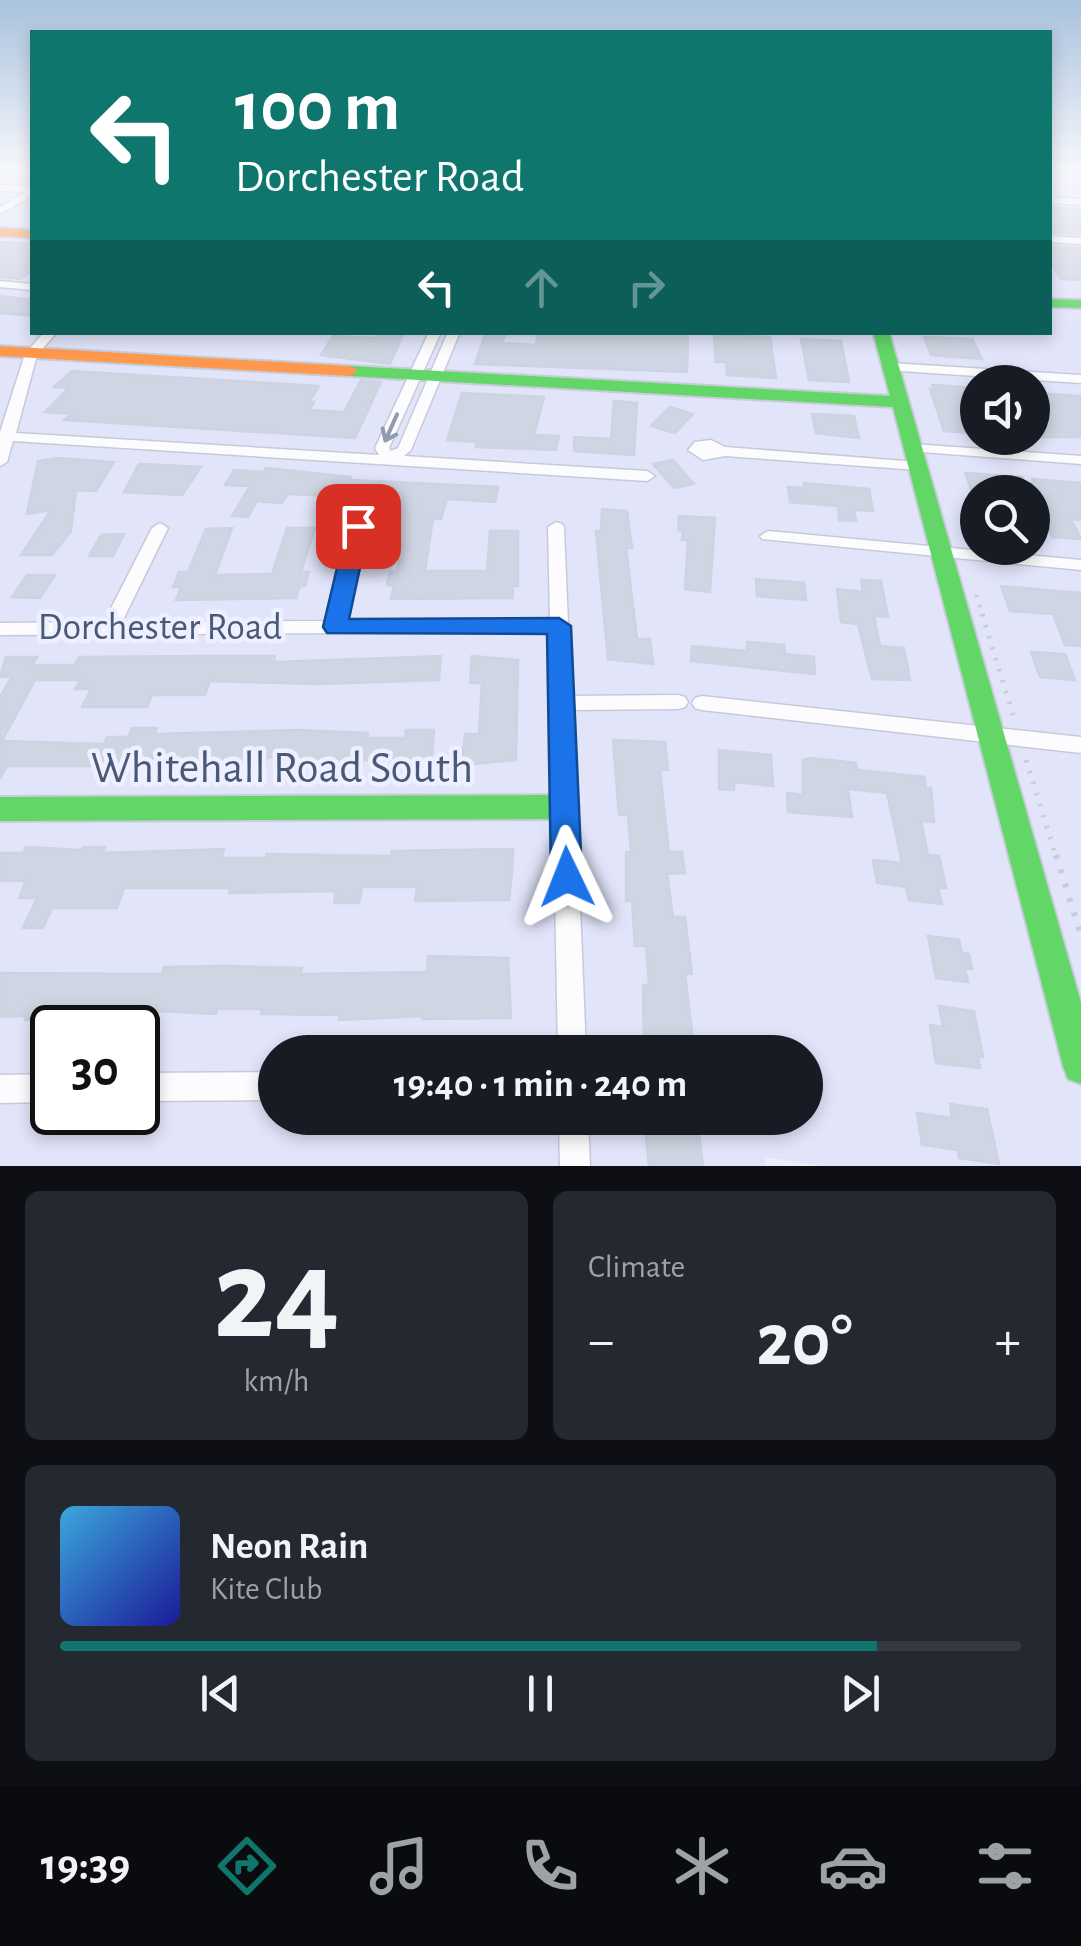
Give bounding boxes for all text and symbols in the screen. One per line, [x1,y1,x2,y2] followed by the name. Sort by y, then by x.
[70,70,200,200] icon: left
[235,73,400,143] text: 100 m
[235,155,524,200] text: Dorchester Road
[409,260,464,315] icon: left
[514,260,569,315] icon: ahead
[619,260,674,315] icon: right
[960,365,1050,565] map controls
[960,365,1050,455] button: sound
[381,412,399,443] one-way arrow
[960,475,1050,565] button: search
[316,484,401,569] pin
[331,499,386,554] icon: arrive
[38,609,282,647] street label: Dorchester Road
[91,746,473,791] street label: Whitehall Road South
[515,825,619,929] position arrow
[30,1005,160,1135] speed limit sign: 30
[394,1066,687,1104] text: 19:40 · 1 min · 240 m
[213,1232,340,1362] text: 24
[588,1251,685,1283] text: Climate
[756,1304,853,1379] text: 20°
[588,1314,614,1369] text: −
[995,1314,1021,1369] text: +
[243,1365,310,1397] text: km/h
[210,1528,368,1566] text: Neon Rain
[210,1573,322,1605] text: Kite Club
[193,1666,248,1721] icon: previous
[513,1666,568,1721] icon: pause
[833,1666,888,1721] icon: next
[212,1831,282,1901] icon: directions
[364,1831,434,1901] icon: music
[515,1831,585,1901] icon: phone
[667,1831,737,1901] icon: climate
[818,1831,888,1901] icon: car
[970,1831,1040,1901] icon: filters
[41,1843,130,1888] text: 19:39

